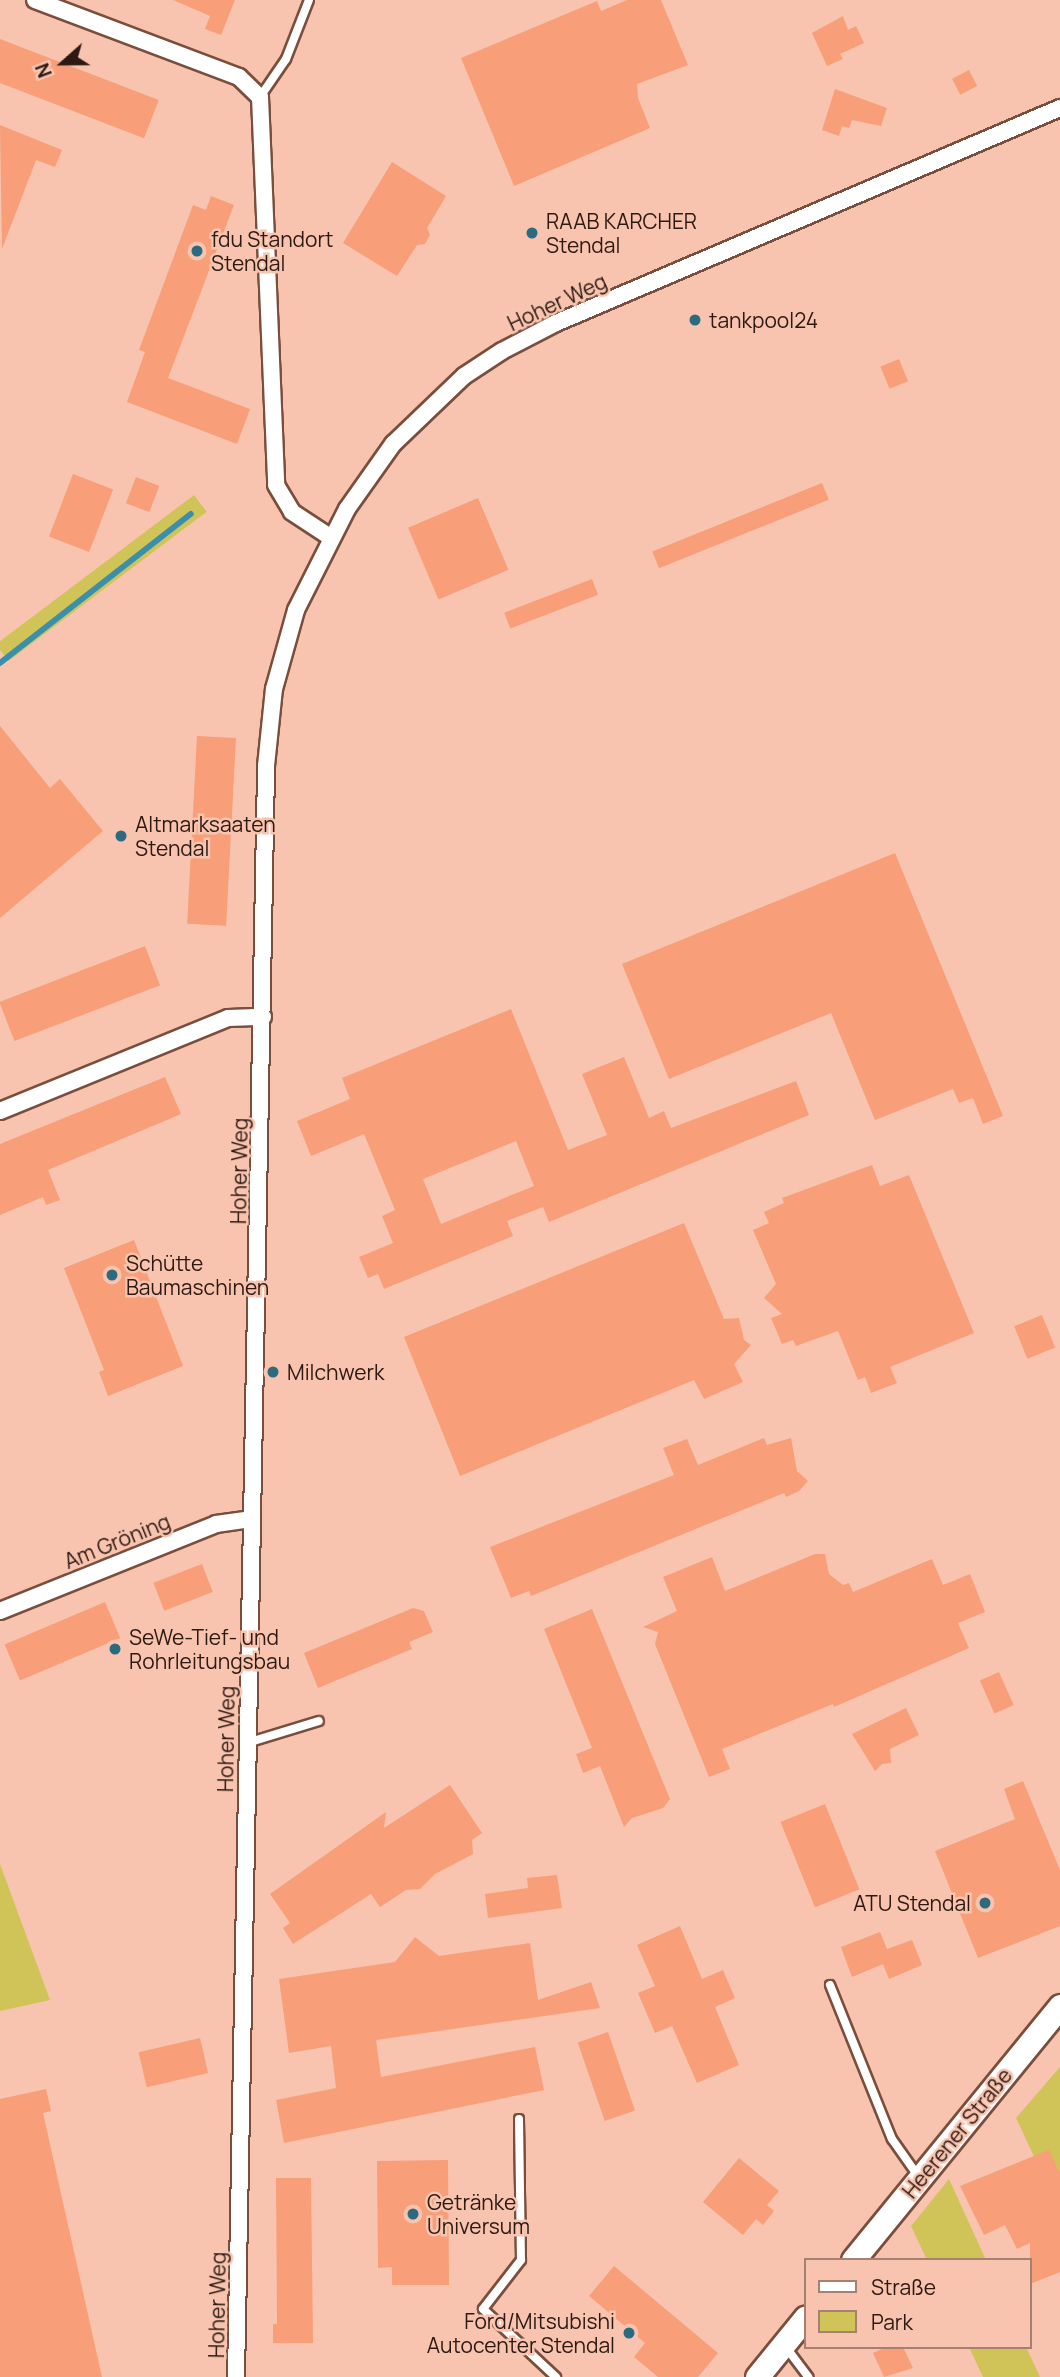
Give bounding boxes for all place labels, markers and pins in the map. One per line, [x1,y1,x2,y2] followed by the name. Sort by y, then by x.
[546,208,697,258] place label: RAAB KARCHER Stendal
[524,225,540,241] marker: RAAB KARCHER Stendal
[211,226,333,276] place label: fdu Standort Stendal
[189,243,205,259] marker: fdu Standort Stendal
[709,307,818,333] place label: tankpool24
[687,312,703,328] marker: tankpool24
[135,811,276,861] place label: Altmarksaaten Stendal
[113,828,129,844] marker: Altmarksaaten Stendal
[126,1250,269,1300] place label: Schütte Baumaschinen
[104,1267,120,1283] marker: Schütte Baumaschinen
[287,1359,385,1385] place label: Milchwerk
[265,1364,281,1380] marker: Milchwerk
[129,1624,290,1674] place label: SeWe-Tief- und Rohrleitungsbau
[107,1641,123,1657] marker: SeWe-Tief- und Rohrleitungsbau
[853,1890,971,1916] place label: ATU Stendal
[977,1895,993,1911] marker: ATU Stendal
[427,2189,530,2239] place label: Getränke Universum
[405,2206,421,2222] marker: Getränke Universum
[427,2308,615,2358] place label: Ford/Mitsubishi Autocenter Stendal
[621,2325,637,2341] marker: Ford/Mitsubishi Autocenter Stendal

